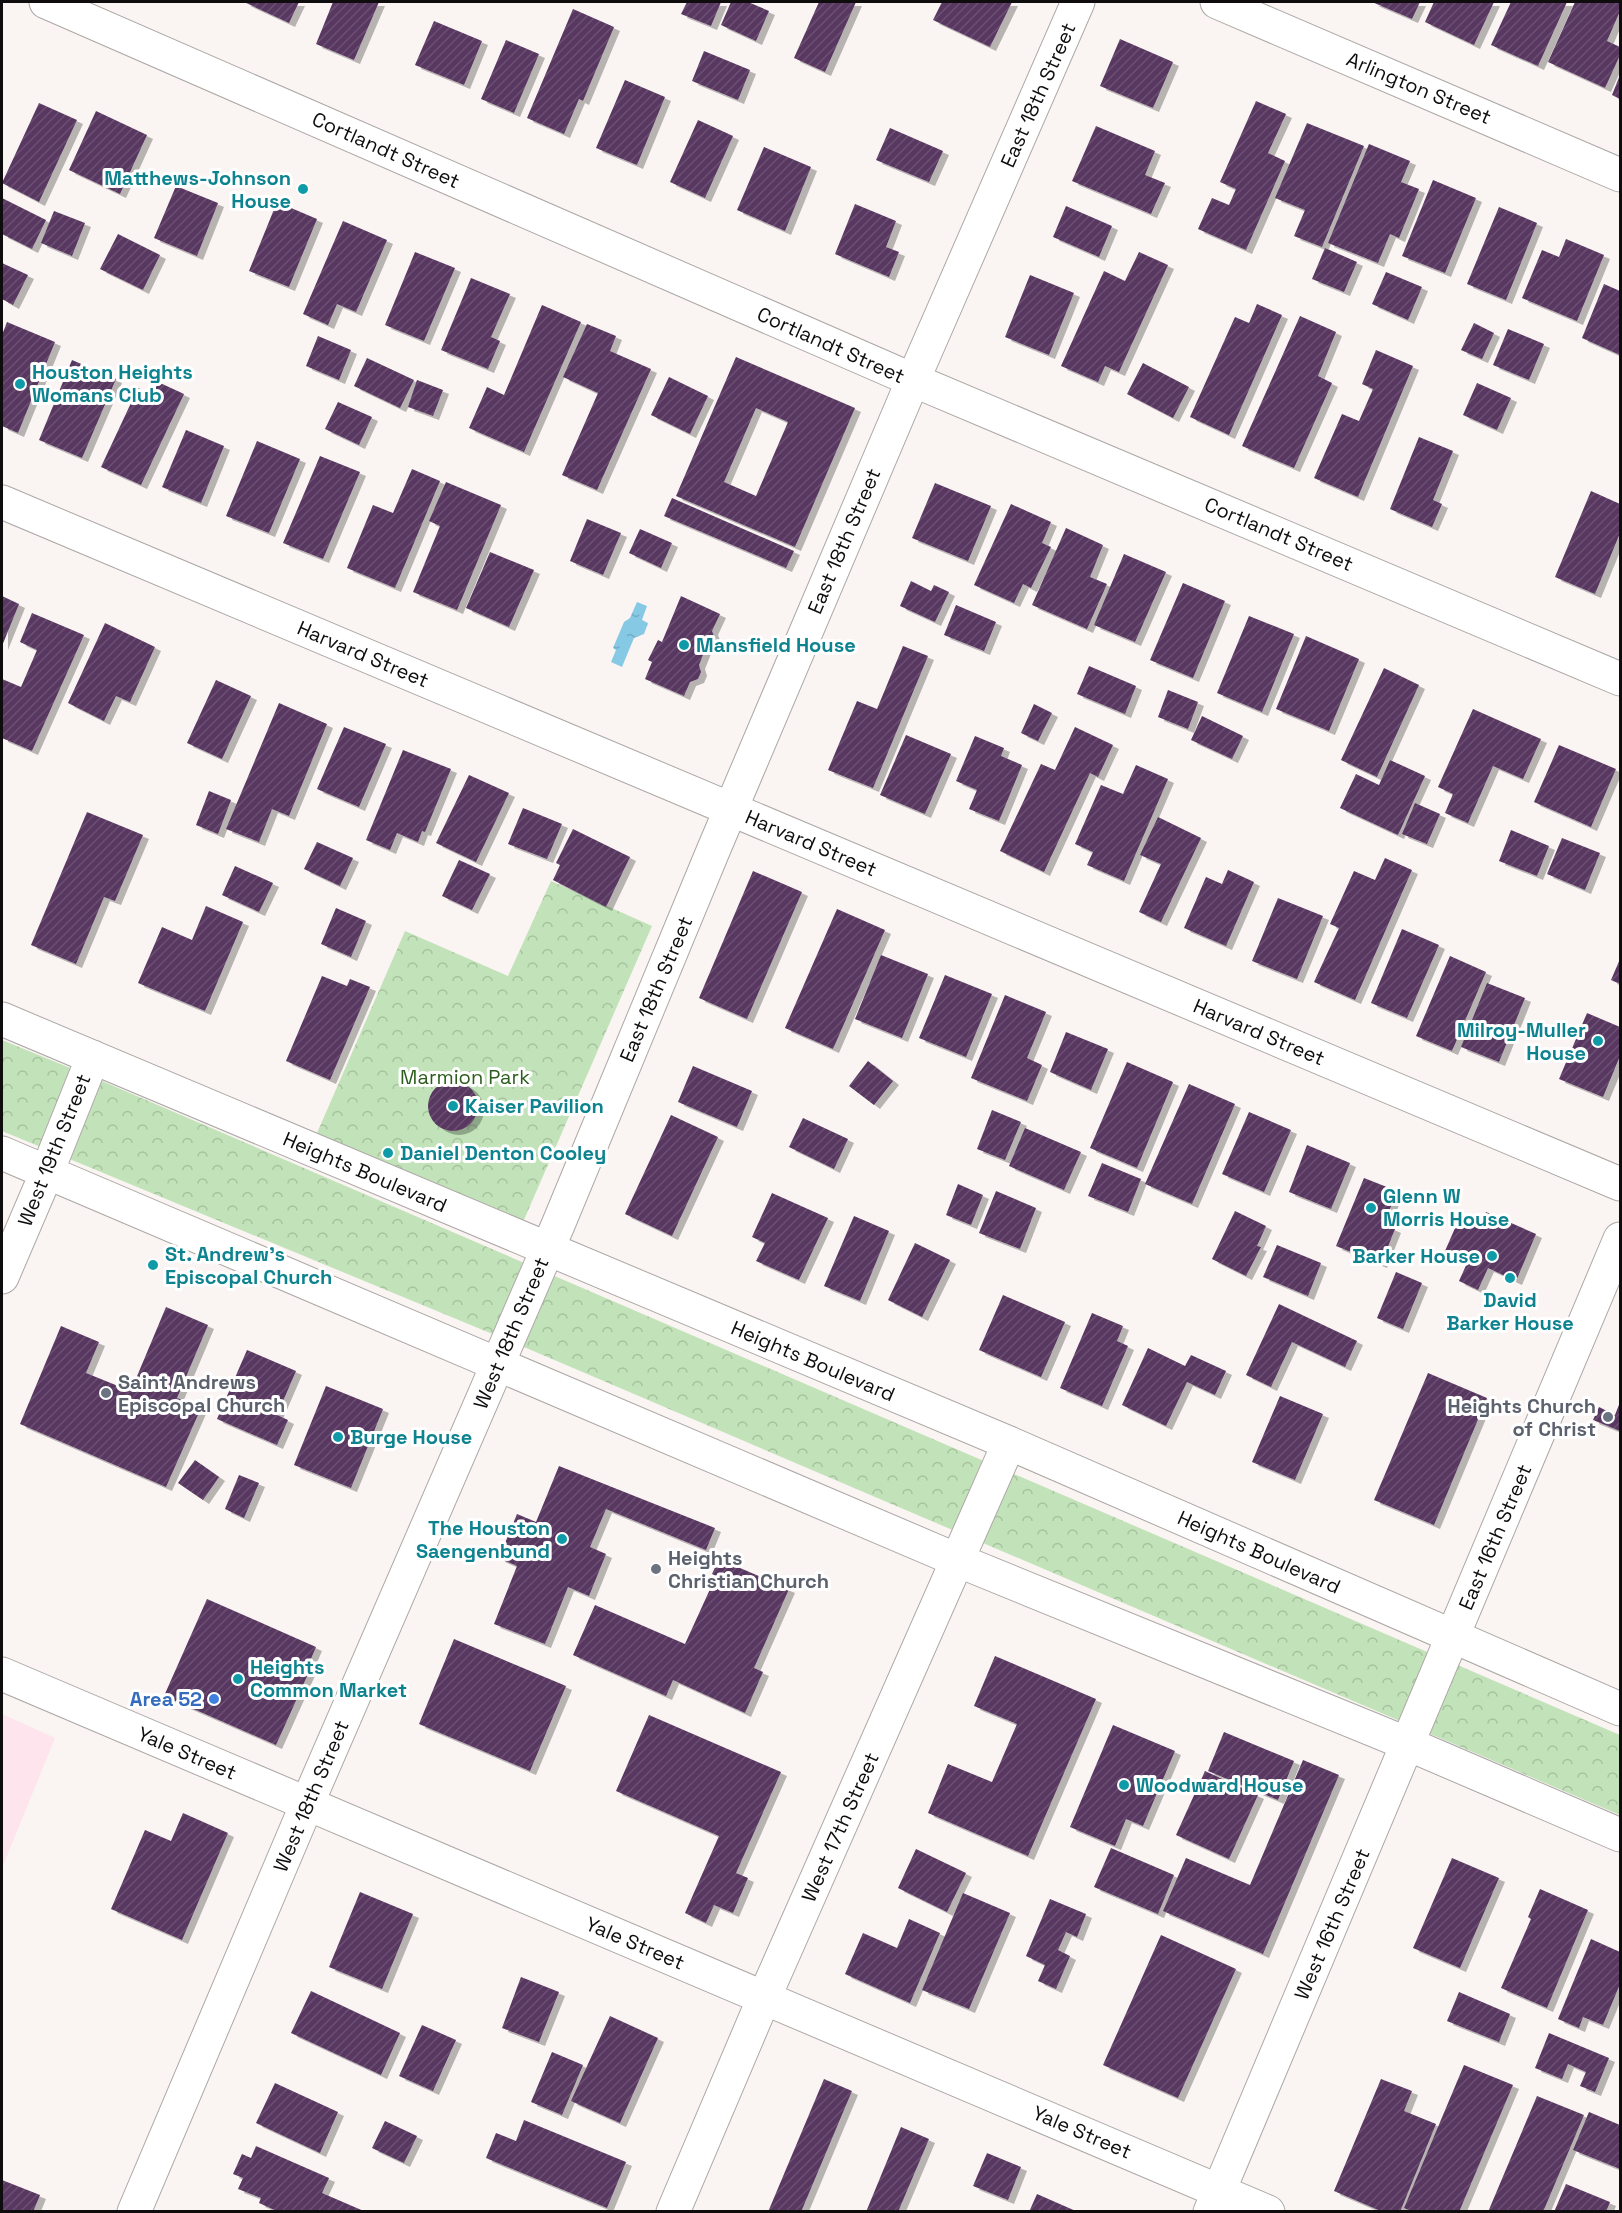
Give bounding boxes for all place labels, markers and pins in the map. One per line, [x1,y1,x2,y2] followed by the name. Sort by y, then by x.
[104,165,291,214] place label: Matthews-Johnson House
[296,182,310,196] marker: Matthews-Johnson House
[32,359,193,408] place label: Houston Heights Womans Club
[13,377,27,391] marker: Houston Heights Womans Club
[696,632,856,658] place label: Mansfield House
[677,638,691,652] marker: Mansfield House
[1457,1017,1586,1066] place label: Milroy-Muller House
[1591,1034,1605,1048] marker: Milroy-Muller House
[465,1093,604,1119] place label: Kaiser Pavilion
[446,1099,460,1113] marker: Kaiser Pavilion
[400,1140,606,1166] place label: Daniel Denton Cooley
[381,1146,395,1160] marker: Daniel Denton Cooley
[1383,1183,1509,1232] place label: Glenn W Morris House
[1364,1201,1378,1215] marker: Glenn W Morris House
[165,1241,332,1290] place label: St. Andrew's Episcopal Church
[1352,1243,1480,1269] place label: Barker House
[1485,1249,1499,1263] marker: Barker House
[146,1258,160,1272] marker: St. Andrew's Episcopal Church
[1503,1271,1517,1285] marker: David Barker House
[1446,1287,1574,1336] place label: David Barker House
[118,1369,285,1418] place label: Saint Andrews Episcopal Church
[99,1386,113,1400] marker: Saint Andrews Episcopal Church
[1448,1393,1596,1442] place label: Heights Church of Christ
[1601,1410,1615,1424] marker: Heights Church of Christ
[350,1424,472,1450] place label: Burge House
[331,1430,345,1444] marker: Burge House
[416,1515,550,1564] place label: The Houston Saengenbund
[555,1532,569,1546] marker: The Houston Saengenbund
[668,1545,829,1594] place label: Heights Christian Church
[649,1562,663,1576] marker: Heights Christian Church
[250,1654,407,1703] place label: Heights Common Market
[231,1672,245,1686] marker: Heights Common Market
[130,1686,202,1712] place label: Area 52
[207,1692,221,1706] marker: Area 52
[1136,1772,1303,1798] place label: Woodward House
[1117,1778,1131,1792] marker: Woodward House

